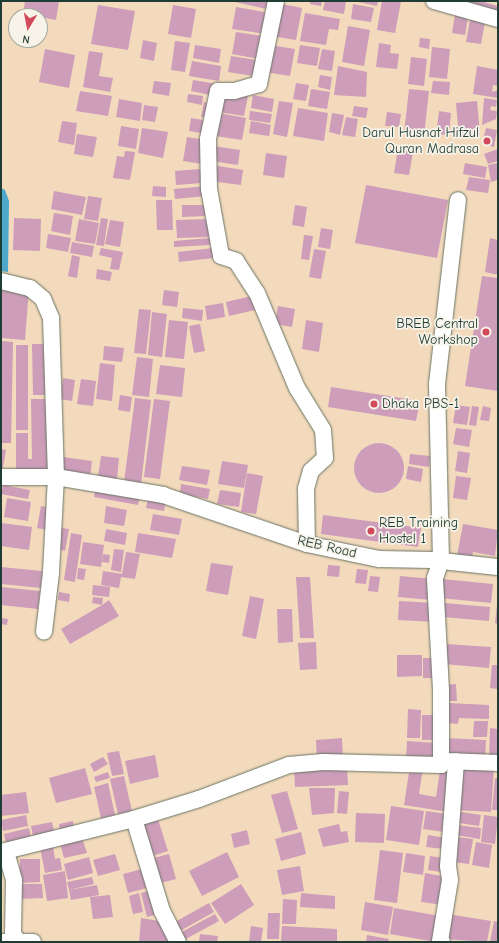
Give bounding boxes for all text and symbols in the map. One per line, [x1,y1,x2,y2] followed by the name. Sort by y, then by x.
[8,8,48,48] north arrow
[21,32,31,46] text: N
[362,125,479,158] place label: Darul Husnat Hifzul Quran Madrasa
[482,136,492,146] marker: Darul Husnat Hifzul Quran Madrasa
[396,316,478,348] place label: BREB Central Workshop
[481,327,491,337] marker: BREB Central Workshop
[382,396,459,412] place label: Dhaka PBS-1
[369,399,379,409] marker: Dhaka PBS-1
[379,515,458,548] place label: REB Training Hostel 1
[366,526,376,536] marker: REB Training Hostel 1
[296,532,358,562] street label: REB Road

